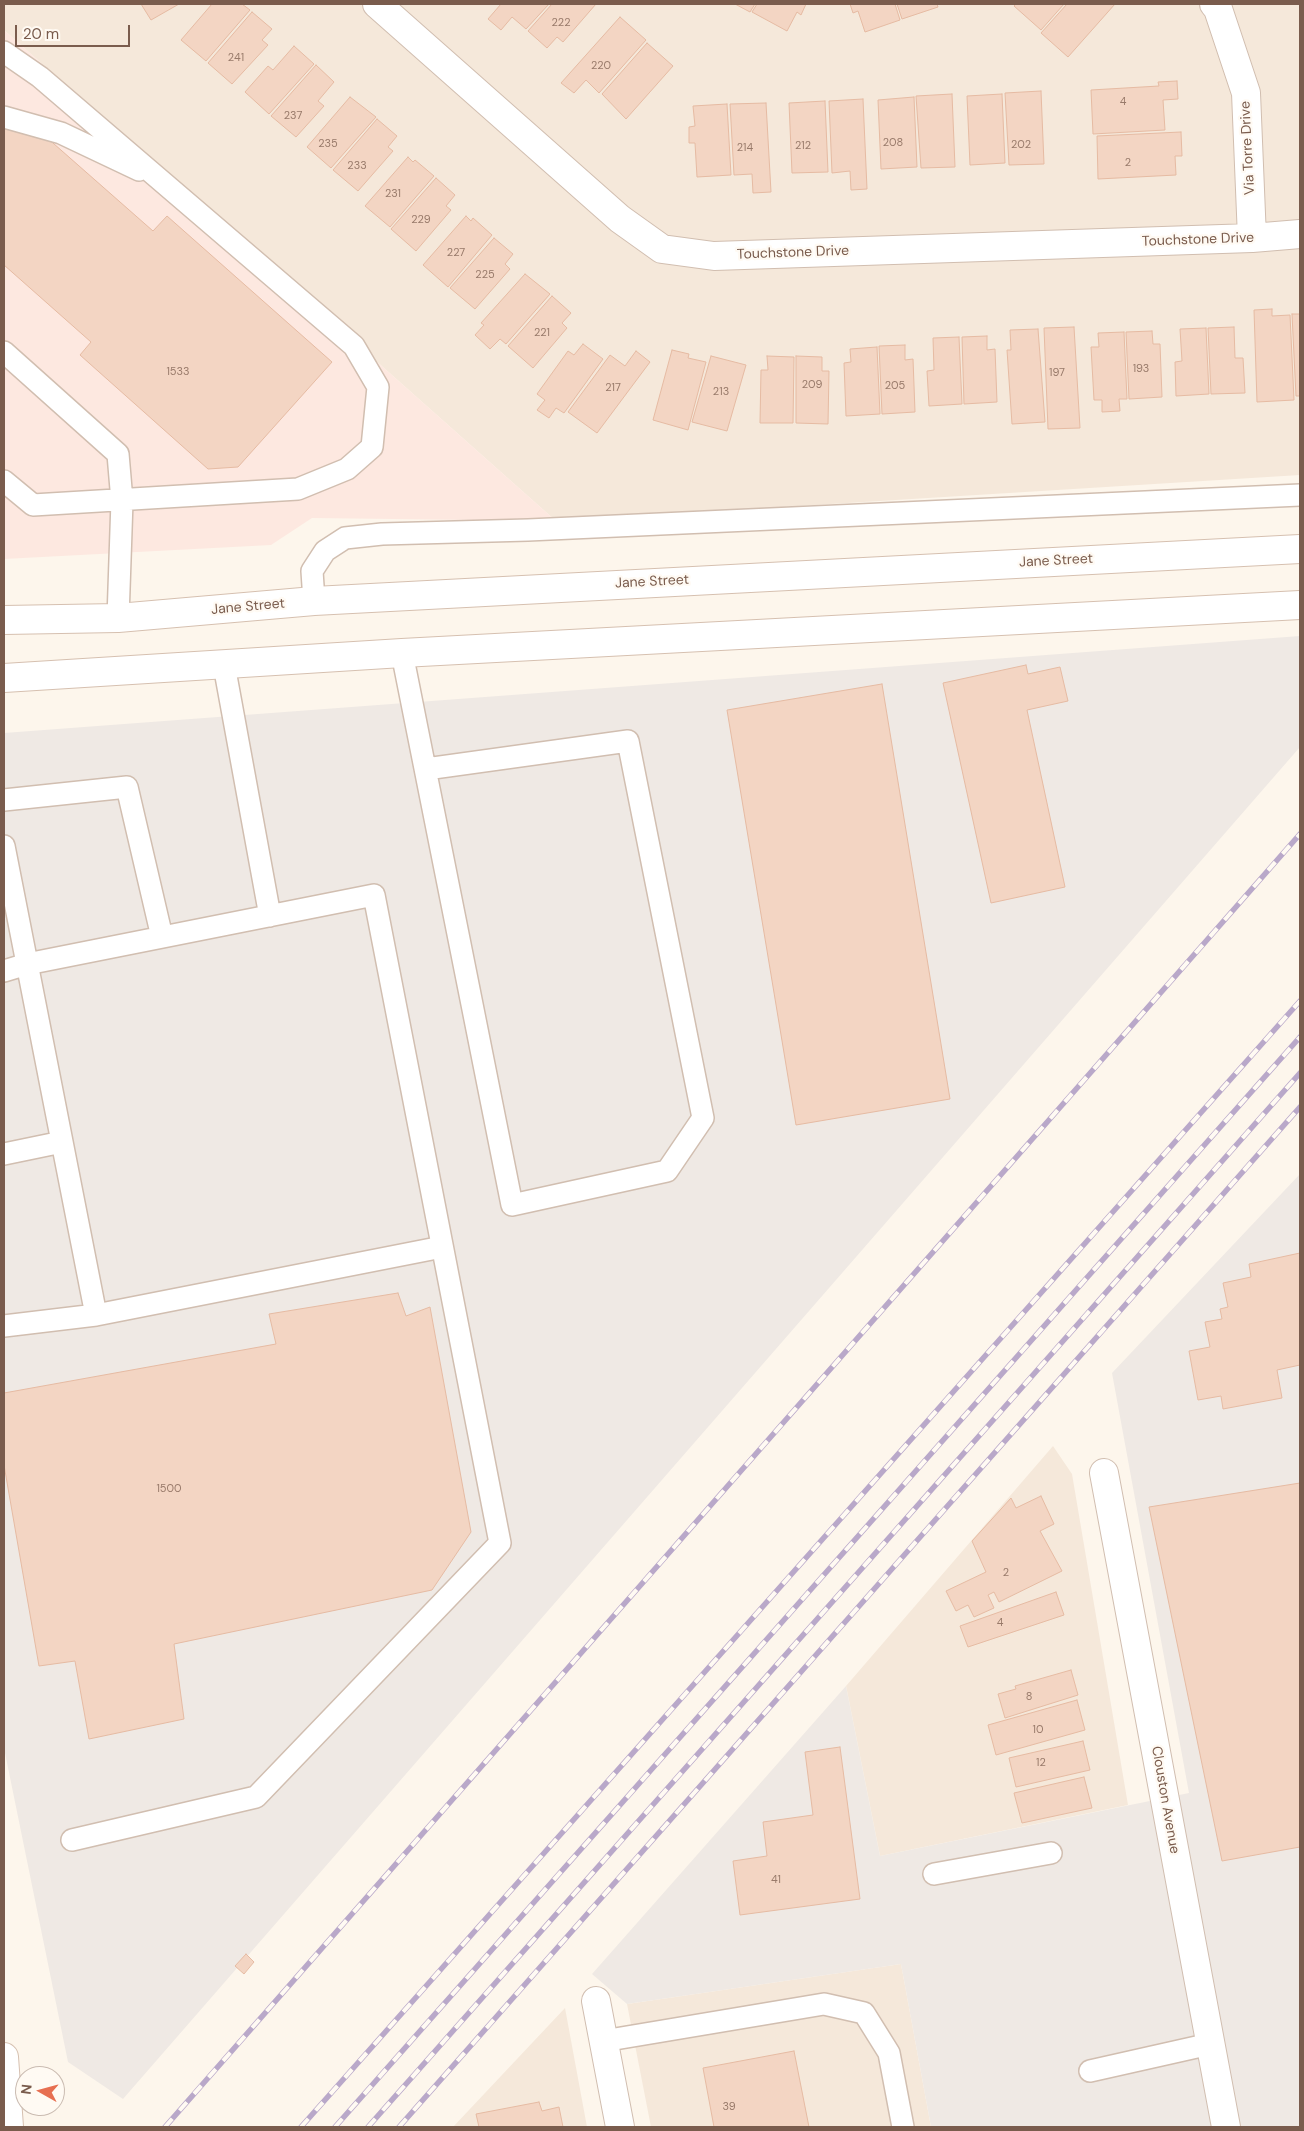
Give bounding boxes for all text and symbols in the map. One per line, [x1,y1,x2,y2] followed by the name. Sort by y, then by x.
[18,15,132,47] scale bar
[551,16,571,30] house number: 222
[23,24,59,44] text: 20 m
[228,51,244,65] house number: 241
[591,59,611,73] house number: 220
[1120,95,1126,109] house number: 4
[1237,101,1259,195] street label: Via Torre Drive
[284,109,302,123] house number: 237
[883,136,903,150] house number: 208
[318,137,338,151] house number: 235
[1011,138,1031,152] house number: 202
[795,139,811,153] house number: 212
[737,141,753,155] house number: 214
[1125,156,1131,170] house number: 2
[347,159,367,173] house number: 233
[385,187,401,201] house number: 231
[411,213,431,227] house number: 229
[1142,230,1254,250] street label: Touchstone Drive
[737,243,849,263] street label: Touchstone Drive
[447,246,465,260] house number: 227
[475,268,495,282] house number: 225
[534,326,550,340] house number: 221
[1133,362,1149,376] house number: 193
[166,365,190,379] house number: 1533
[1049,366,1065,380] house number: 197
[802,378,822,392] house number: 209
[885,379,905,393] house number: 205
[605,381,621,395] house number: 217
[713,385,729,399] house number: 213
[1019,551,1093,571] street label: Jane Street
[615,572,689,592] street label: Jane Street
[210,595,286,619] street label: Jane Street
[156,1482,182,1496] house number: 1500
[1003,1566,1009,1580] house number: 2
[997,1616,1003,1630] house number: 4
[1026,1690,1032,1704] house number: 8
[1033,1723,1043,1737] house number: 10
[1147,1745,1183,1855] street label: Clouston Avenue
[1036,1756,1046,1770] house number: 12
[771,1873,781,1887] house number: 41
[15,2066,65,2116] north arrow
[17,2083,36,2095] text: N
[722,2100,736,2114] house number: 39

